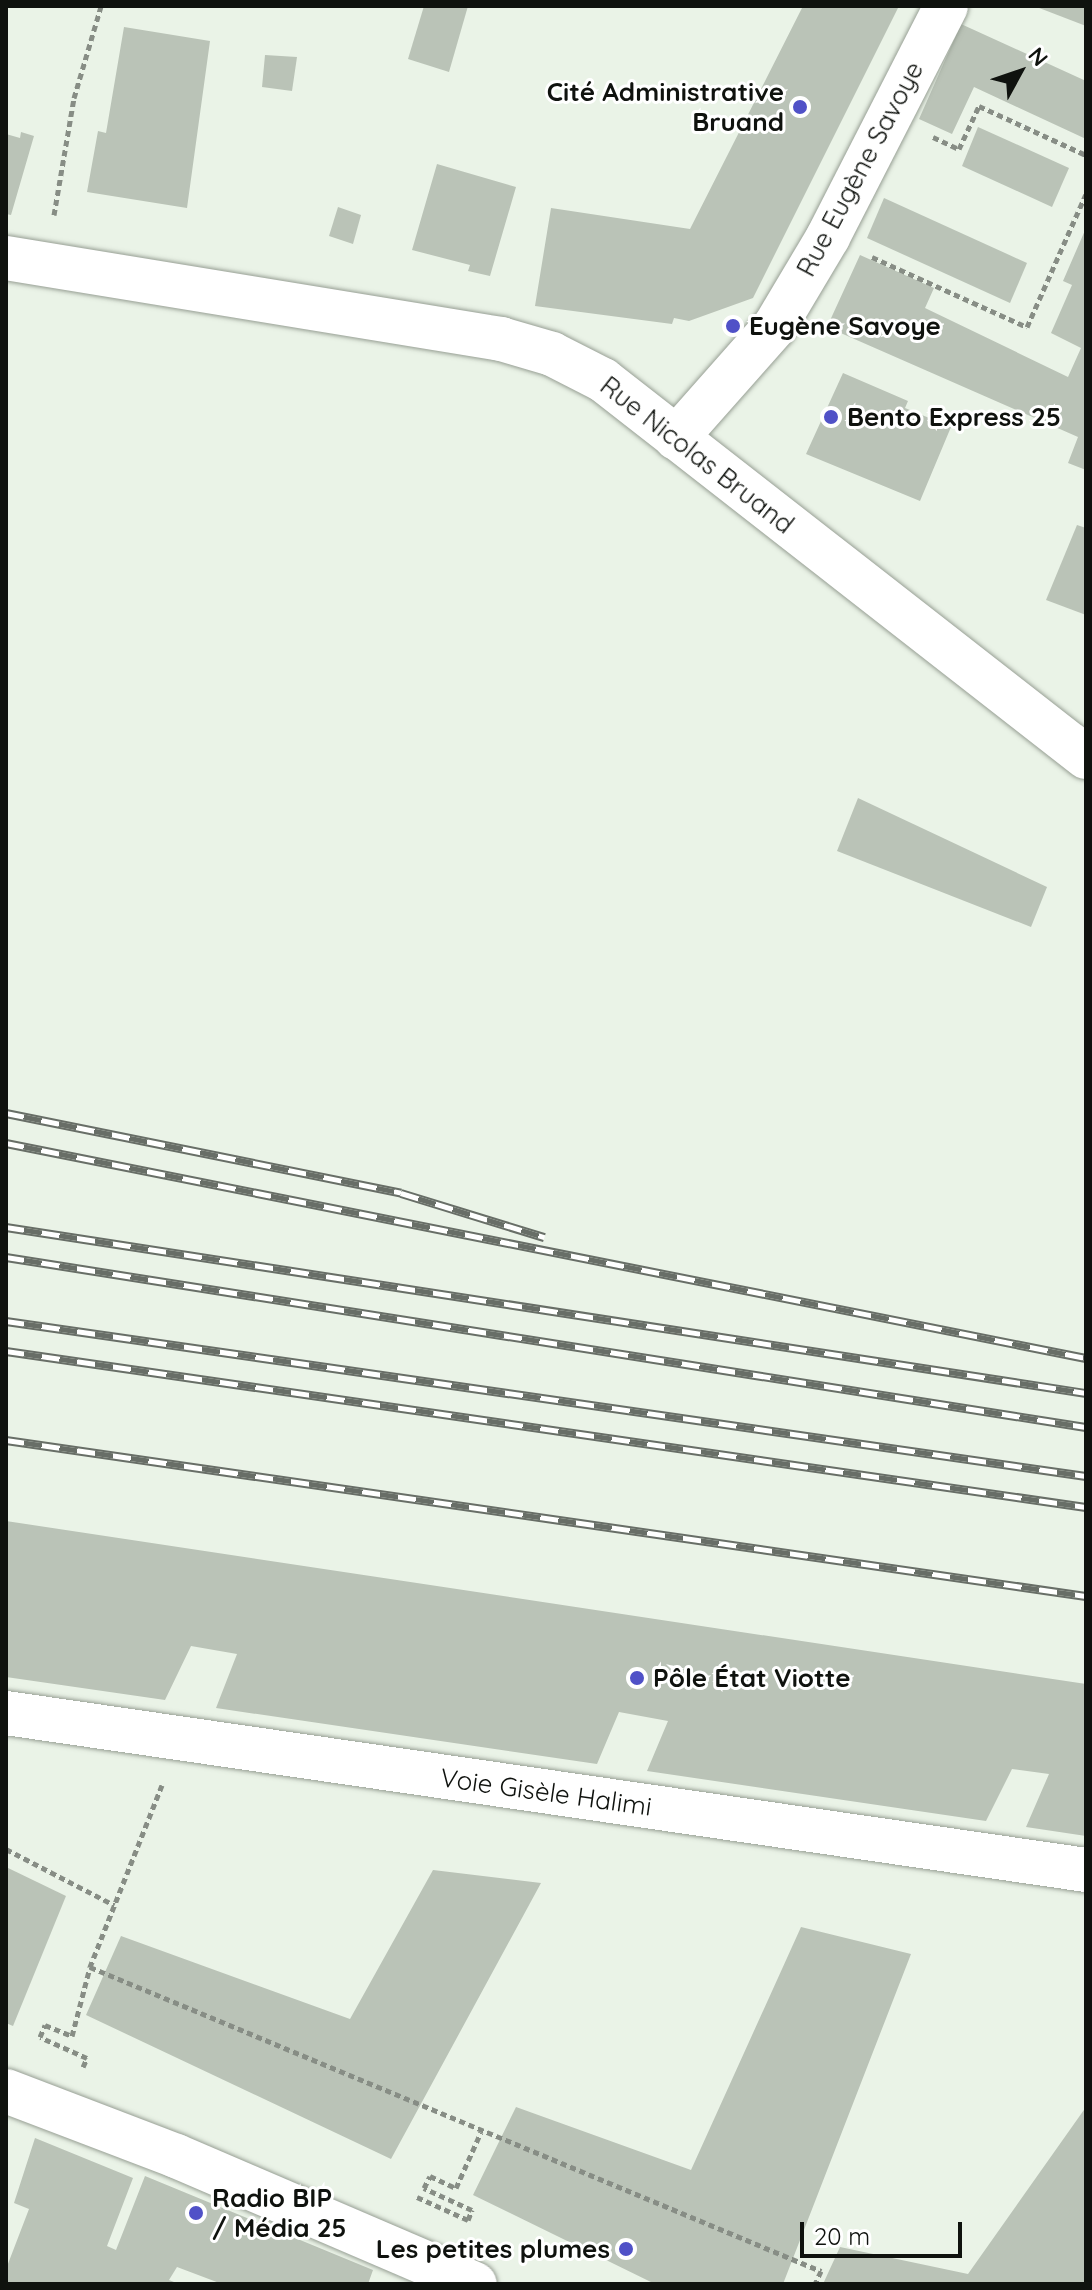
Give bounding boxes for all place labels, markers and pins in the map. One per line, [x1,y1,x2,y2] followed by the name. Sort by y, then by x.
[547,76,784,138] place label: Cité Administrative Bruand
[791,98,809,116] marker: Cité Administrative Bruand
[749,310,941,342] place label: Eugène Savoye
[724,317,742,335] marker: Eugène Savoye
[847,401,1061,433] place label: Bento Express 25
[822,408,840,426] marker: Bento Express 25
[653,1662,850,1694] place label: Pôle État Viotte
[628,1669,646,1687] marker: Pôle État Viotte
[212,2182,347,2244] place label: Radio BIP / Média 25
[187,2204,205,2222] marker: Radio BIP / Média 25
[376,2233,610,2265] place label: Les petites plumes
[617,2240,635,2258] marker: Les petites plumes

